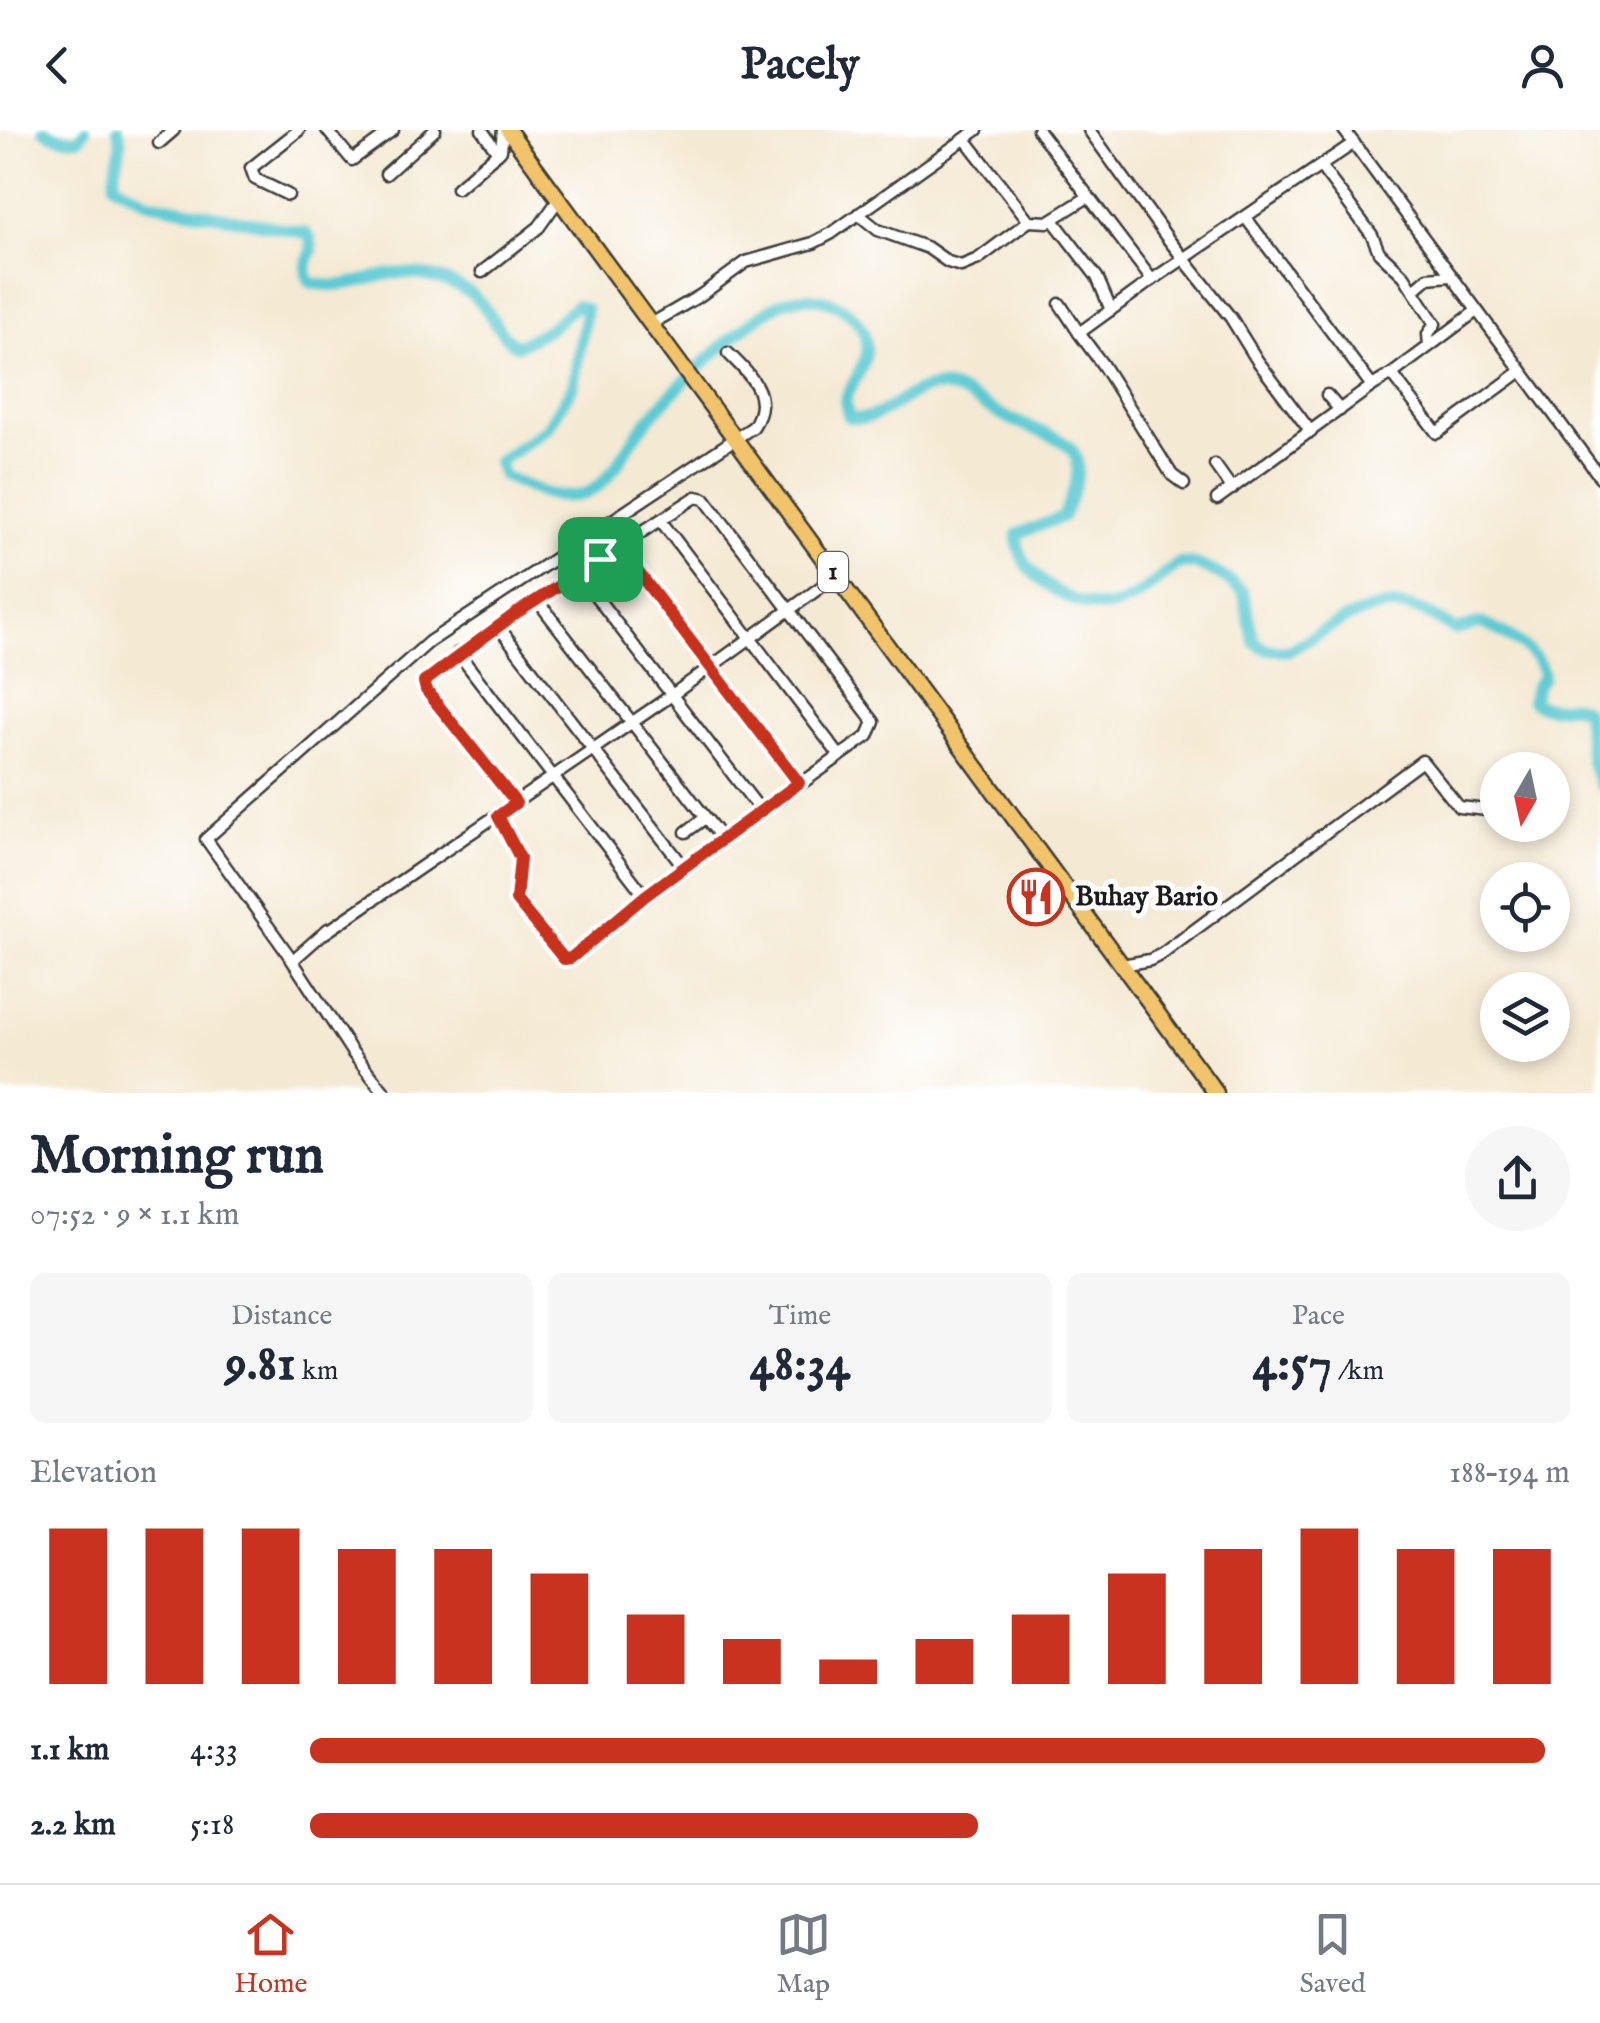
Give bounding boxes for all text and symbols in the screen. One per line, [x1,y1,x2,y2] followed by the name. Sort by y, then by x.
[740,37,860,94] text: Pacely
[30,38,85,93] icon: back
[1515,38,1570,93] icon: person
[558,517,643,602] pin
[573,532,628,587] icon: arrive
[818,552,848,592] road number: 1
[1480,752,1570,842] north arrow
[1480,752,1570,1062] map controls
[1480,862,1570,952] button: locate
[1006,867,1066,927] restaurant icon: Buhay Bario
[1075,880,1218,915] place label: Buhay Bario
[1480,972,1570,1062] button: layers
[30,1122,324,1192] text: Morning run
[1465,1126,1570,1231] button: share
[30,1195,239,1236] text: 07:52 · 9 × 1.1 km
[231,1299,332,1334] text: Distance
[769,1299,831,1334] text: Time
[1292,1299,1345,1334] text: Pace
[225,1334,296,1397] text: 9.81
[750,1334,850,1397] text: 48:34
[1253,1334,1332,1397] text: 4:57
[296,1354,338,1389] text: km
[1332,1354,1384,1389] text: /km
[30,1453,157,1494] text: Elevation
[1449,1453,1570,1494] text: 188–194 m
[30,1730,110,1771] text: 1.1 km
[190,1730,238,1771] text: 4:33
[30,1805,116,1846] text: 2.2 km
[190,1805,235,1846] text: 5:18
[234,1907,307,2002] tab: Home
[776,1907,831,2002] tab: Map
[1299,1907,1366,2002] tab: Saved

